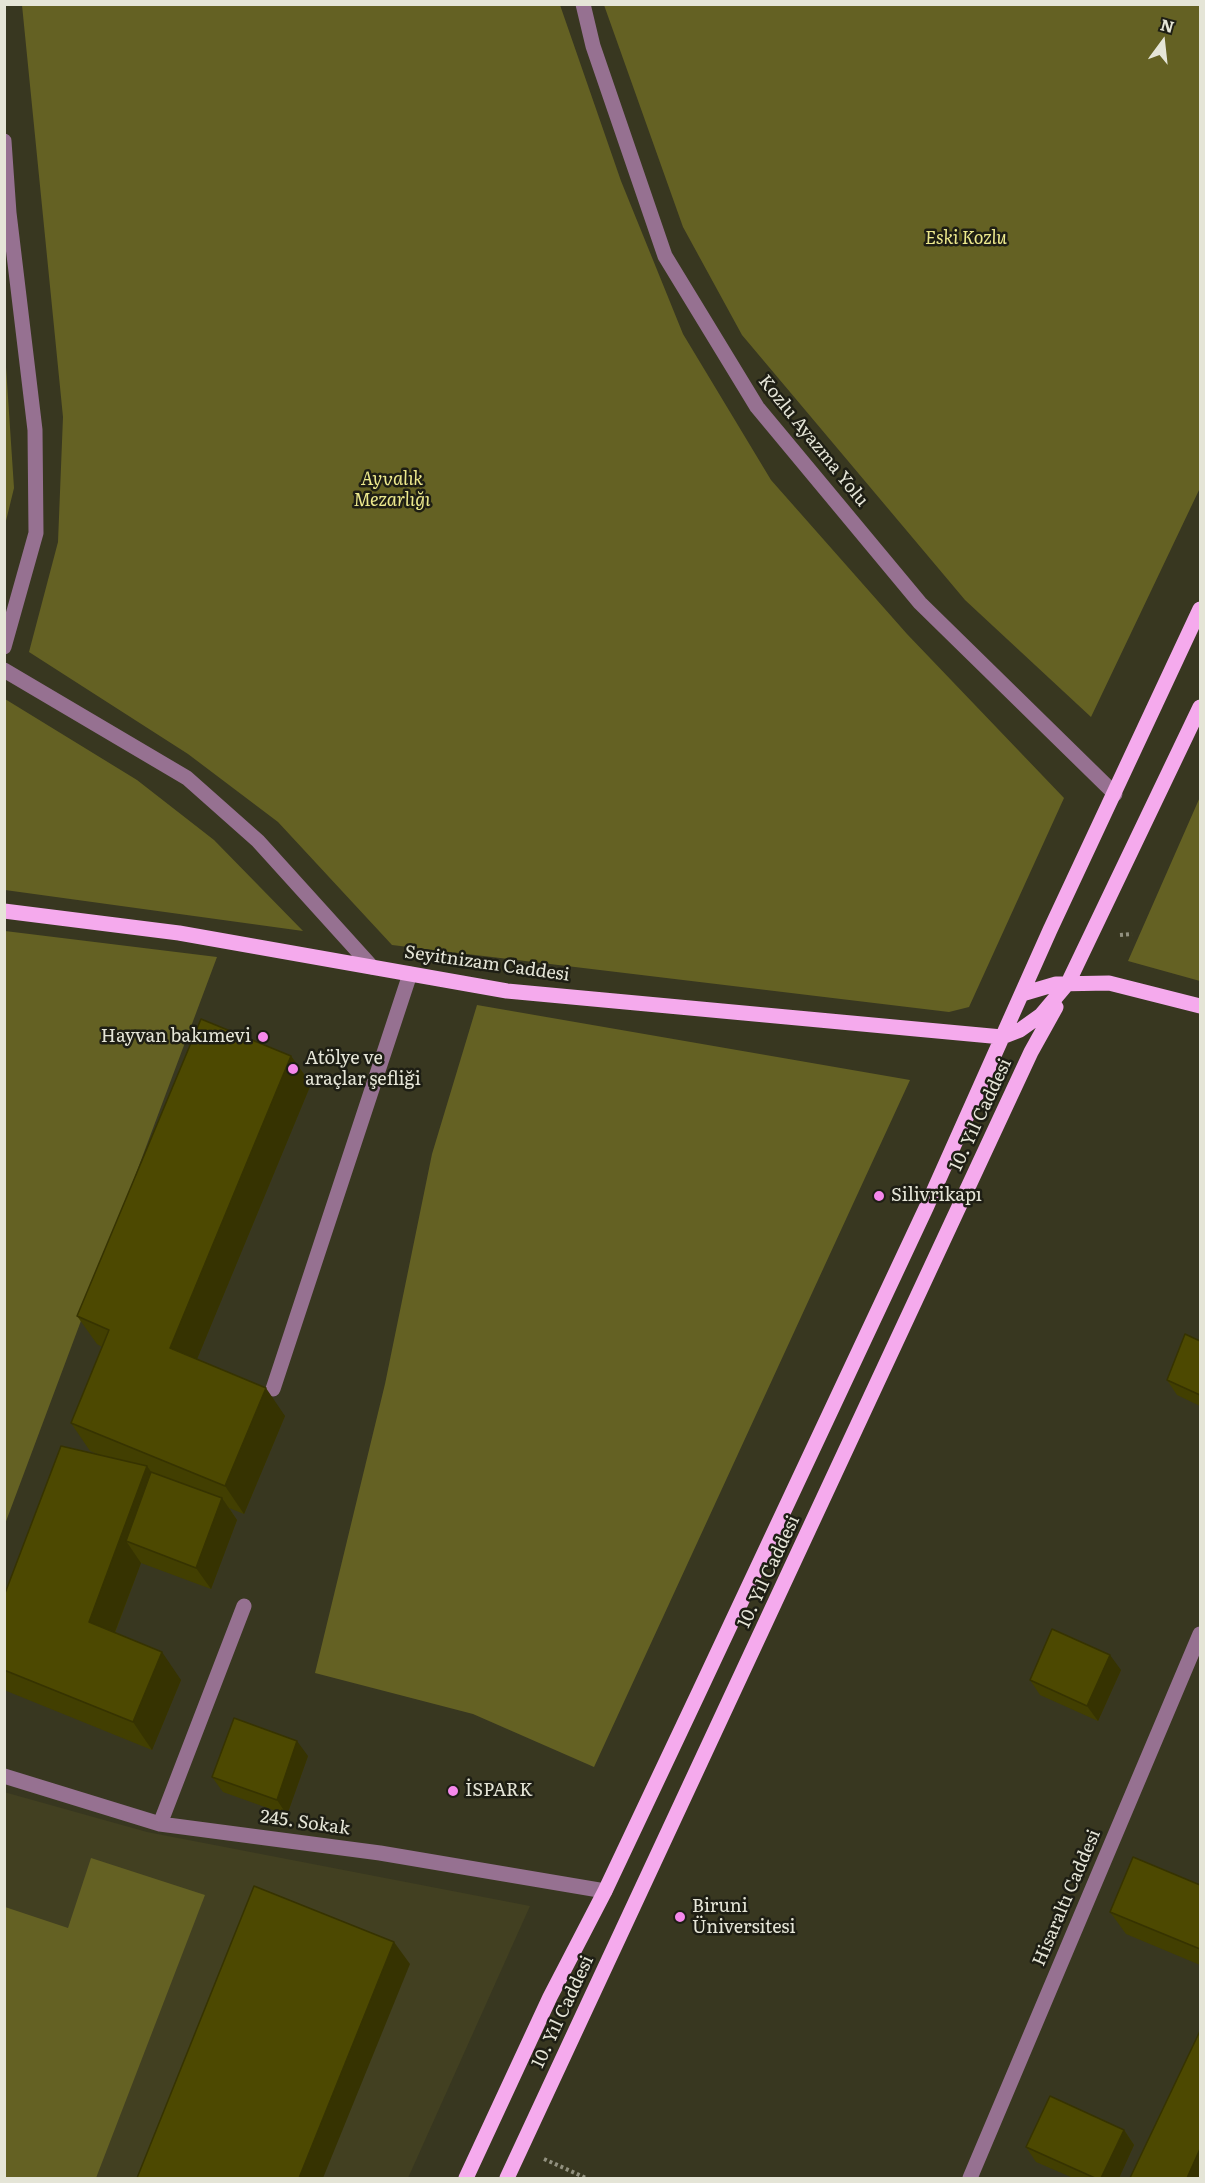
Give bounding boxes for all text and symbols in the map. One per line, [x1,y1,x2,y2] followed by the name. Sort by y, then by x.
[1158,11,1177,38] text: N
[1133,12,1193,72] north arrow
[925,228,1007,250] park label: Eski Kozlu
[753,371,873,511] street label: Kozlu Ayazma Yolu
[354,469,430,512] park label: Ayvalık Mezarlığı
[403,942,571,986] street label: Seyitnizam Caddesi
[101,1026,251,1048] place label: Hayvan bakımevi
[256,1030,270,1044] marker: Hayvan bakımevi
[305,1048,421,1090] place label: Atölye ve araçlar şefliği
[946,1055,1016,1175] street label: 10. Yıl Caddesi
[286,1062,300,1076] marker: Atölye ve araçlar şefliği
[891,1185,982,1207] place label: Silivrikapı
[872,1189,886,1203] marker: Silivrikapı
[734,1512,804,1632] street label: 10. Yıl Caddesi
[465,1780,533,1802] place label: İSPARK
[446,1784,460,1798] marker: İSPARK
[259,1806,351,1840] street label: 245. Sokak
[1029,1827,1105,1969] street label: Hisaraltı Caddesi
[692,1896,795,1938] place label: Biruni Üniversitesi
[673,1910,687,1924] marker: Biruni Üniversitesi
[528,1952,598,2072] street label: 10. Yıl Caddesi

